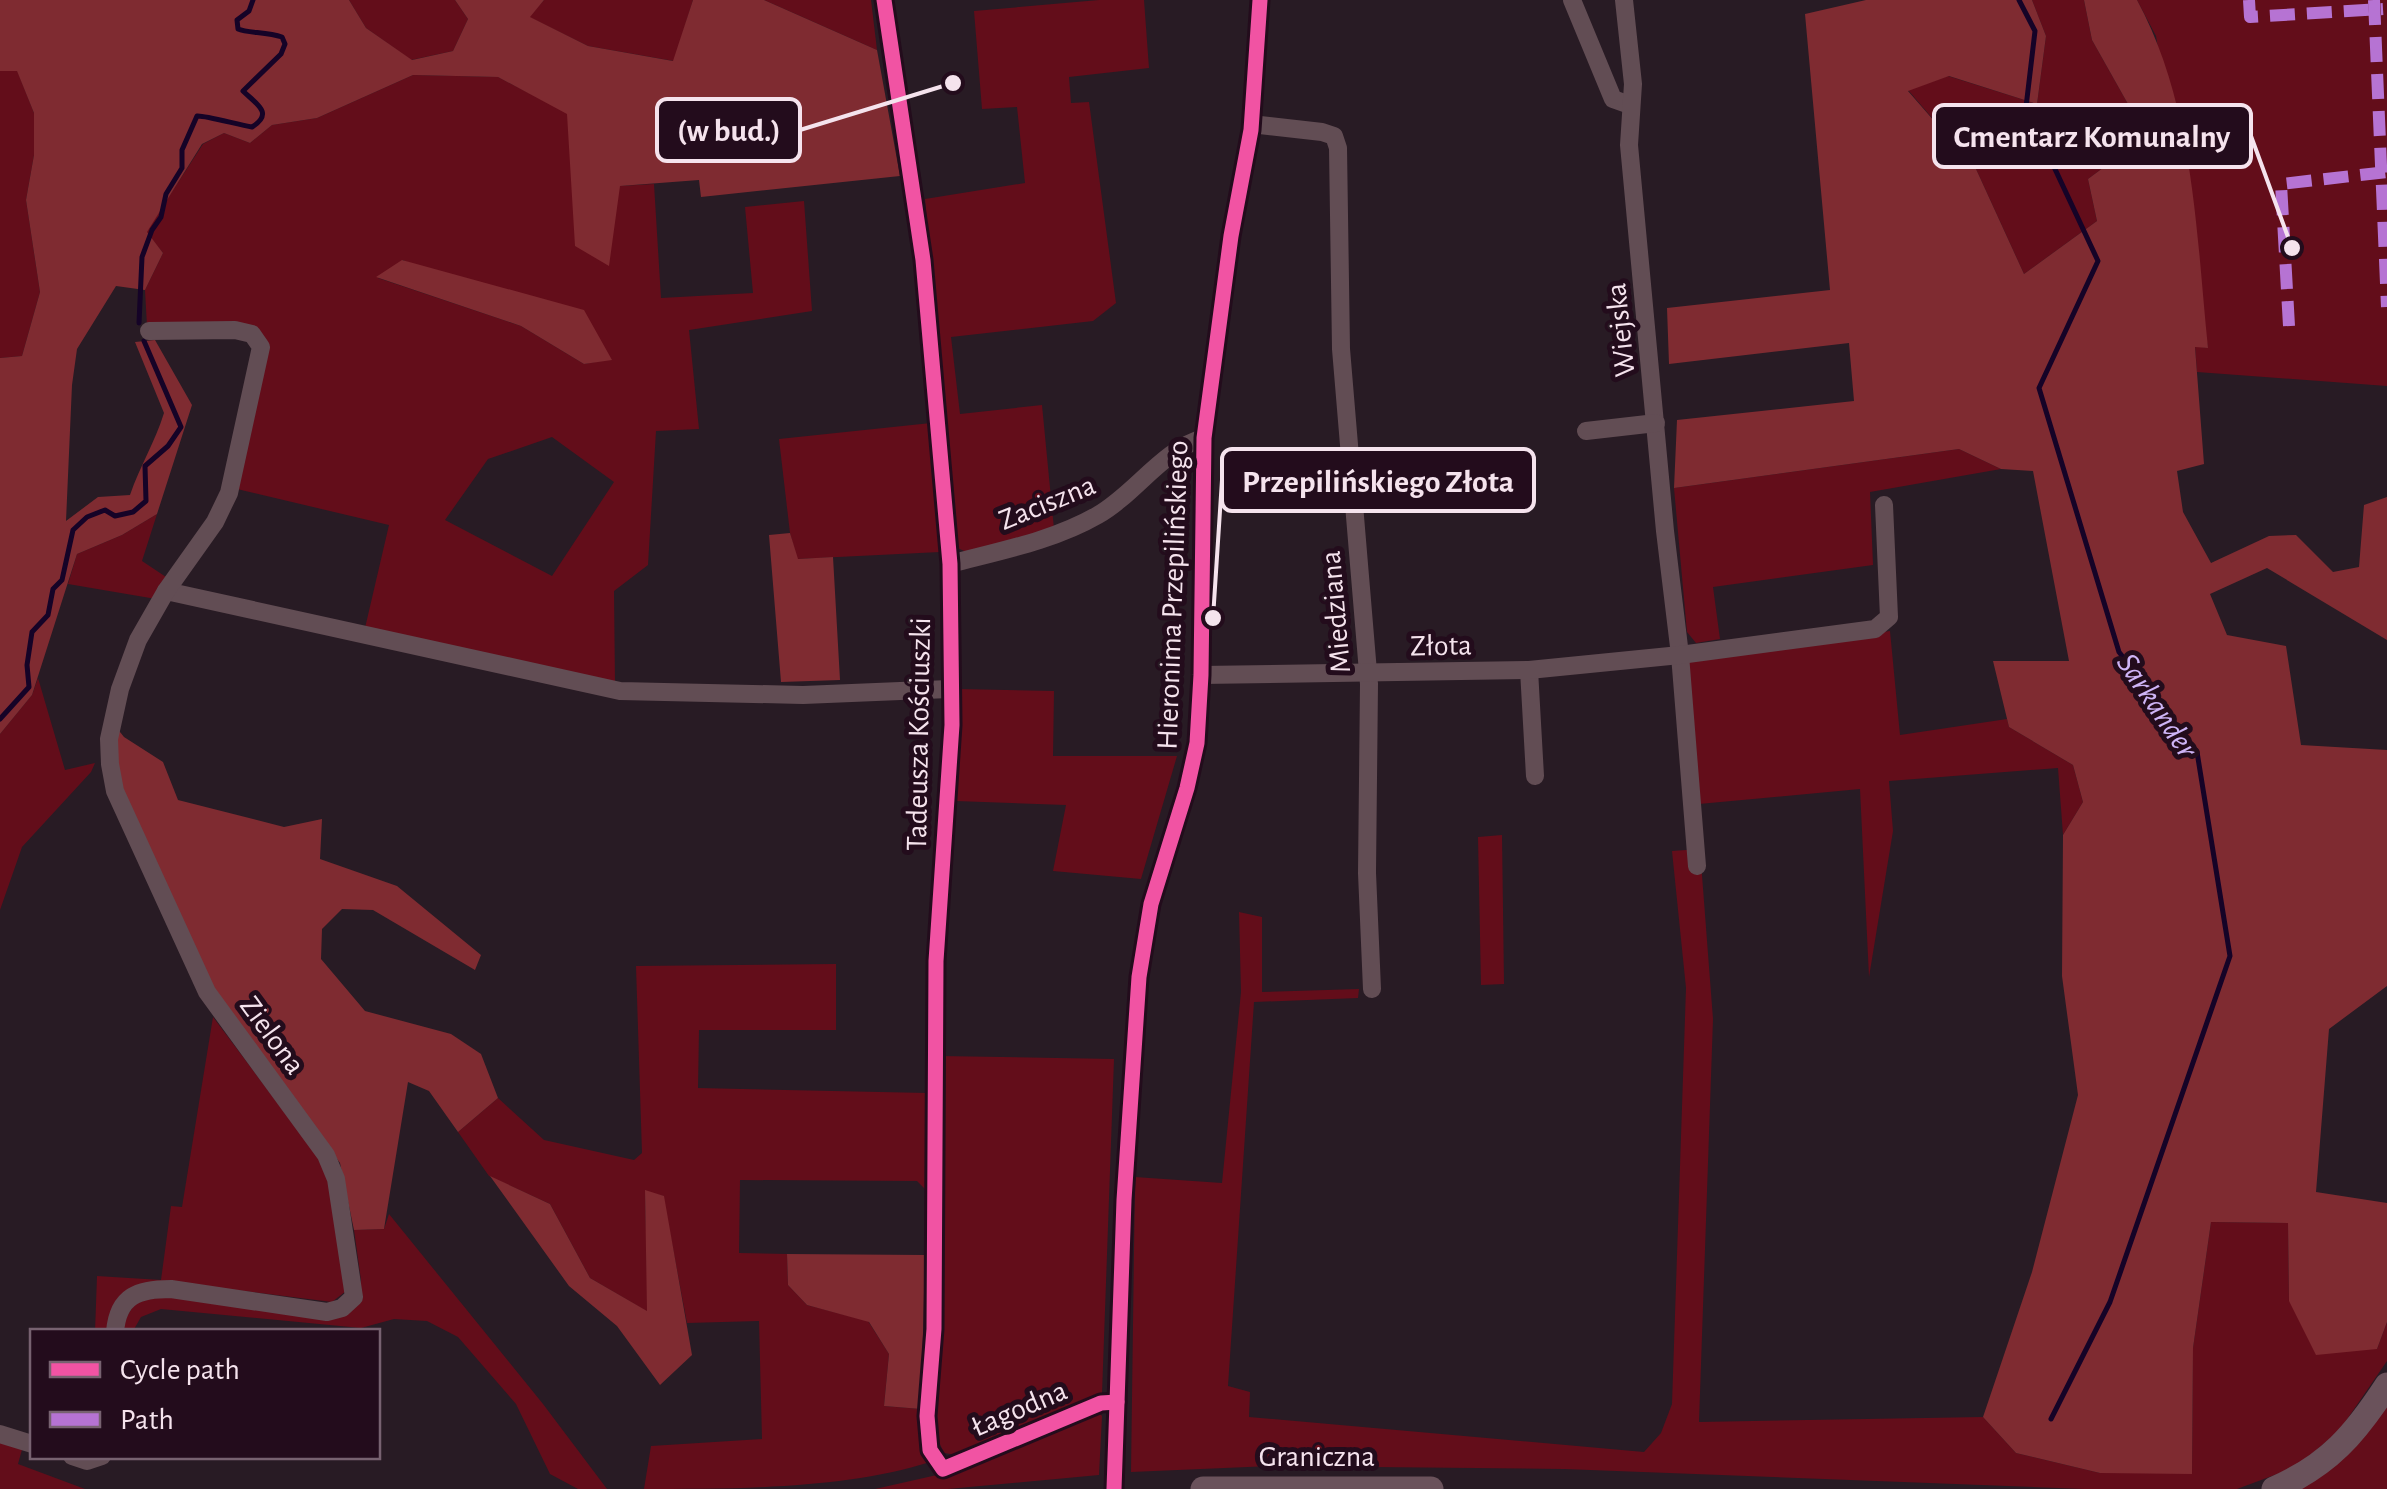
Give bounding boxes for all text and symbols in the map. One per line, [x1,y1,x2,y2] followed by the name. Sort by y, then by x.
[657,99,800,161] callout: (w bud.)
[1934,105,2251,167] callout: Cmentarz Komunalny
[677,115,781,147] text: (w bud.)
[1954,121,2231,153] text: Cmentarz Komunalny
[1601,282,1641,378] street label: Wiejska
[1153,440,1193,750] street label: Hieronima Przepilińskiego
[1222,449,1534,511] callout: Przepilińskiego Złota
[1242,466,1514,498] text: Przepilińskiego Złota
[995,470,1100,536] street label: Zaciszna
[1316,549,1356,674] street label: Miedziana
[902,617,936,851] street label: Tadeusza Kościuszki
[1410,630,1472,662] street label: Złota
[2111,648,2204,765] water label: Sarkander
[234,991,310,1080] street label: Zielona
[30,1329,380,1459] legend
[120,1355,240,1385] text: Cycle path
[967,1375,1072,1442] street label: Łagodna
[120,1405,174,1435] text: Path
[1259,1442,1375,1472] street label: Graniczna

